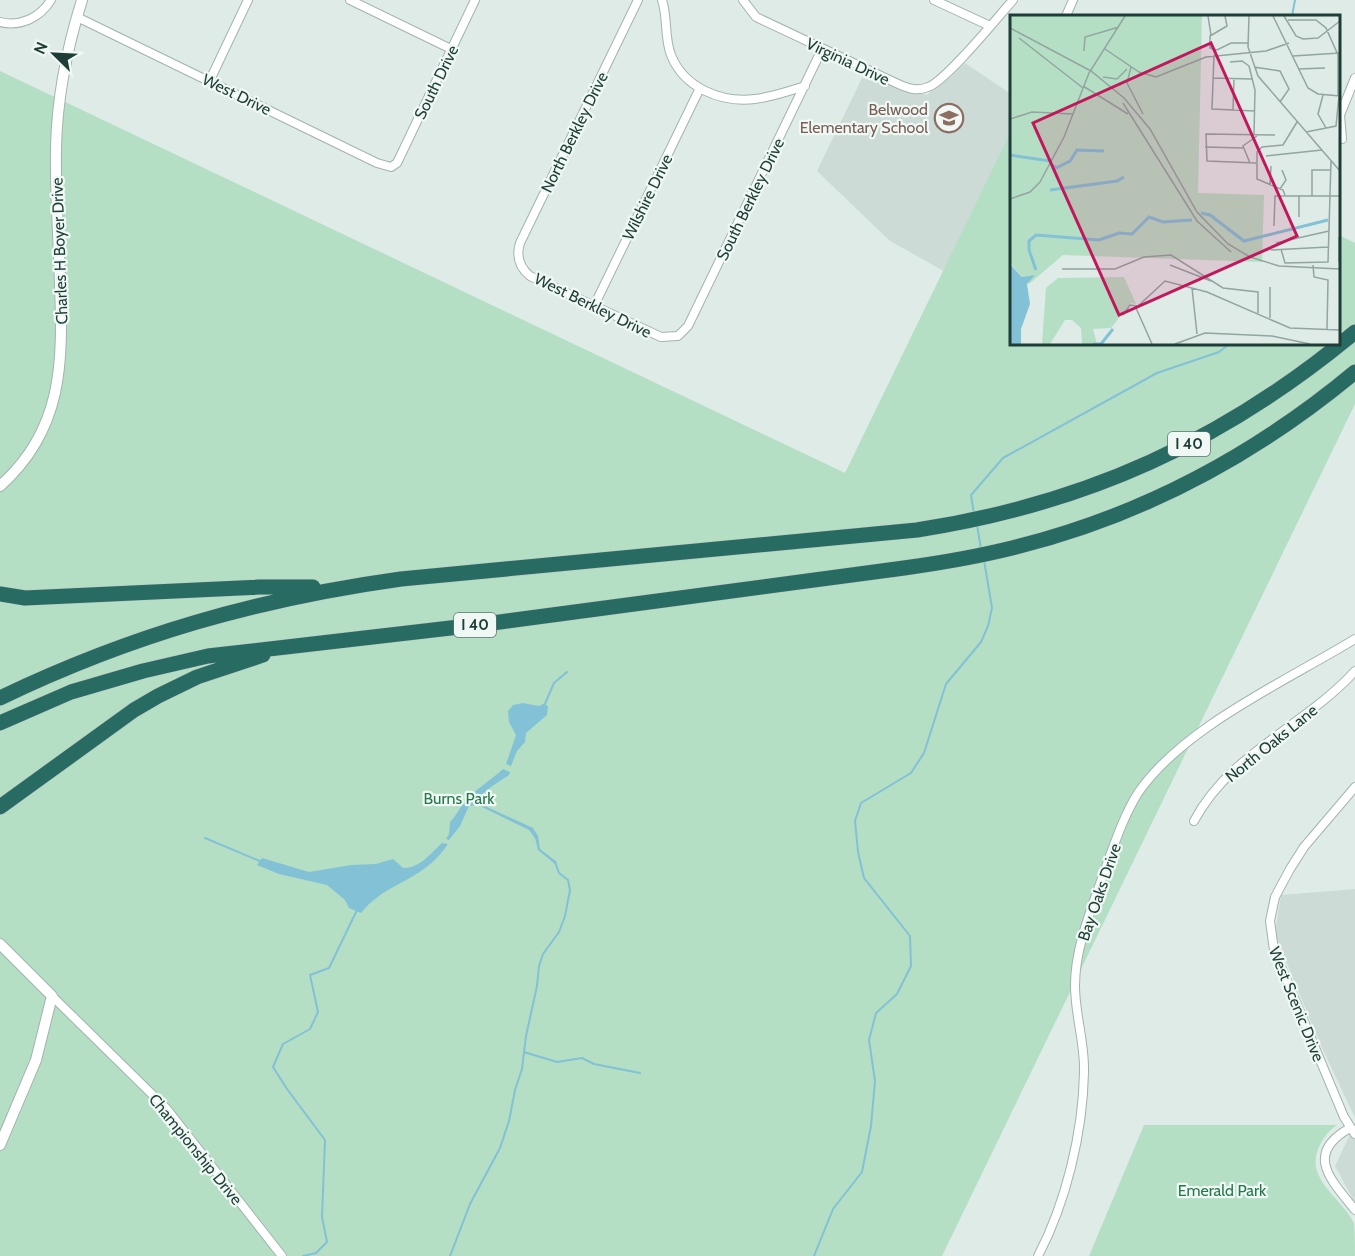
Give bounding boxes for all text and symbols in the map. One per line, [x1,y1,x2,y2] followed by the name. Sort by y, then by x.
[1010,15,1340,345] inset map
[24,24,84,84] north arrow
[803,34,893,89] street label: Virginia Drive
[30,39,52,57] text: N
[410,42,463,122] street label: South Drive
[537,69,612,196] street label: North Berkley Drive
[199,70,274,119] street label: West Drive
[800,100,928,137] place label: Belwood Elementary School
[933,102,965,134] school or university icon: Belwood Elementary School
[713,135,788,263] street label: South Berkley Drive
[618,151,676,243] street label: Wilshire Drive
[47,177,72,325] street label: Charles H Boyer Drive
[531,269,654,342] street label: West Berkley Drive
[1168,432,1210,456] road number: I 40
[454,613,496,637] road number: I 40
[1222,701,1321,786] street label: North Oaks Lane
[424,789,495,808] park label: Burns Park
[1074,841,1125,943] street label: Bay Oaks Drive
[1265,944,1328,1064] street label: West Scenic Drive
[145,1090,246,1209] street label: Championship Drive
[1178,1181,1267,1200] park label: Emerald Park

